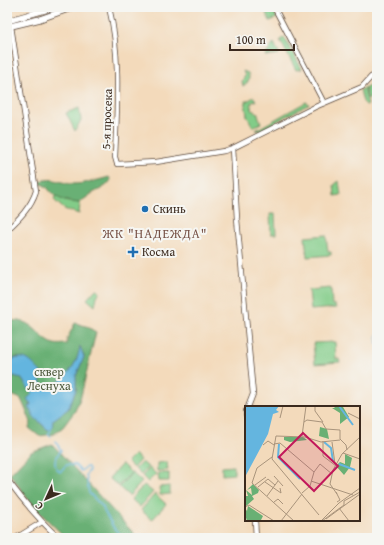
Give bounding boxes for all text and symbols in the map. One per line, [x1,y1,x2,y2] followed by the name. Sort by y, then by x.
[230,26,294,52] scale bar
[236,31,266,48] text: 100 m
[97,88,116,150] street label: 5-я просека
[153,200,186,217] place label: Скинь
[140,204,150,214] marker: Скинь
[102,224,207,243] district label: ЖК "НАДЕЖДА"
[142,243,175,260] place label: Косма
[127,246,139,258] marker: Косма
[27,363,71,394] park label: сквер Леснуха
[245,406,360,521] inset map
[26,479,66,519] north arrow
[31,498,47,514] text: С

